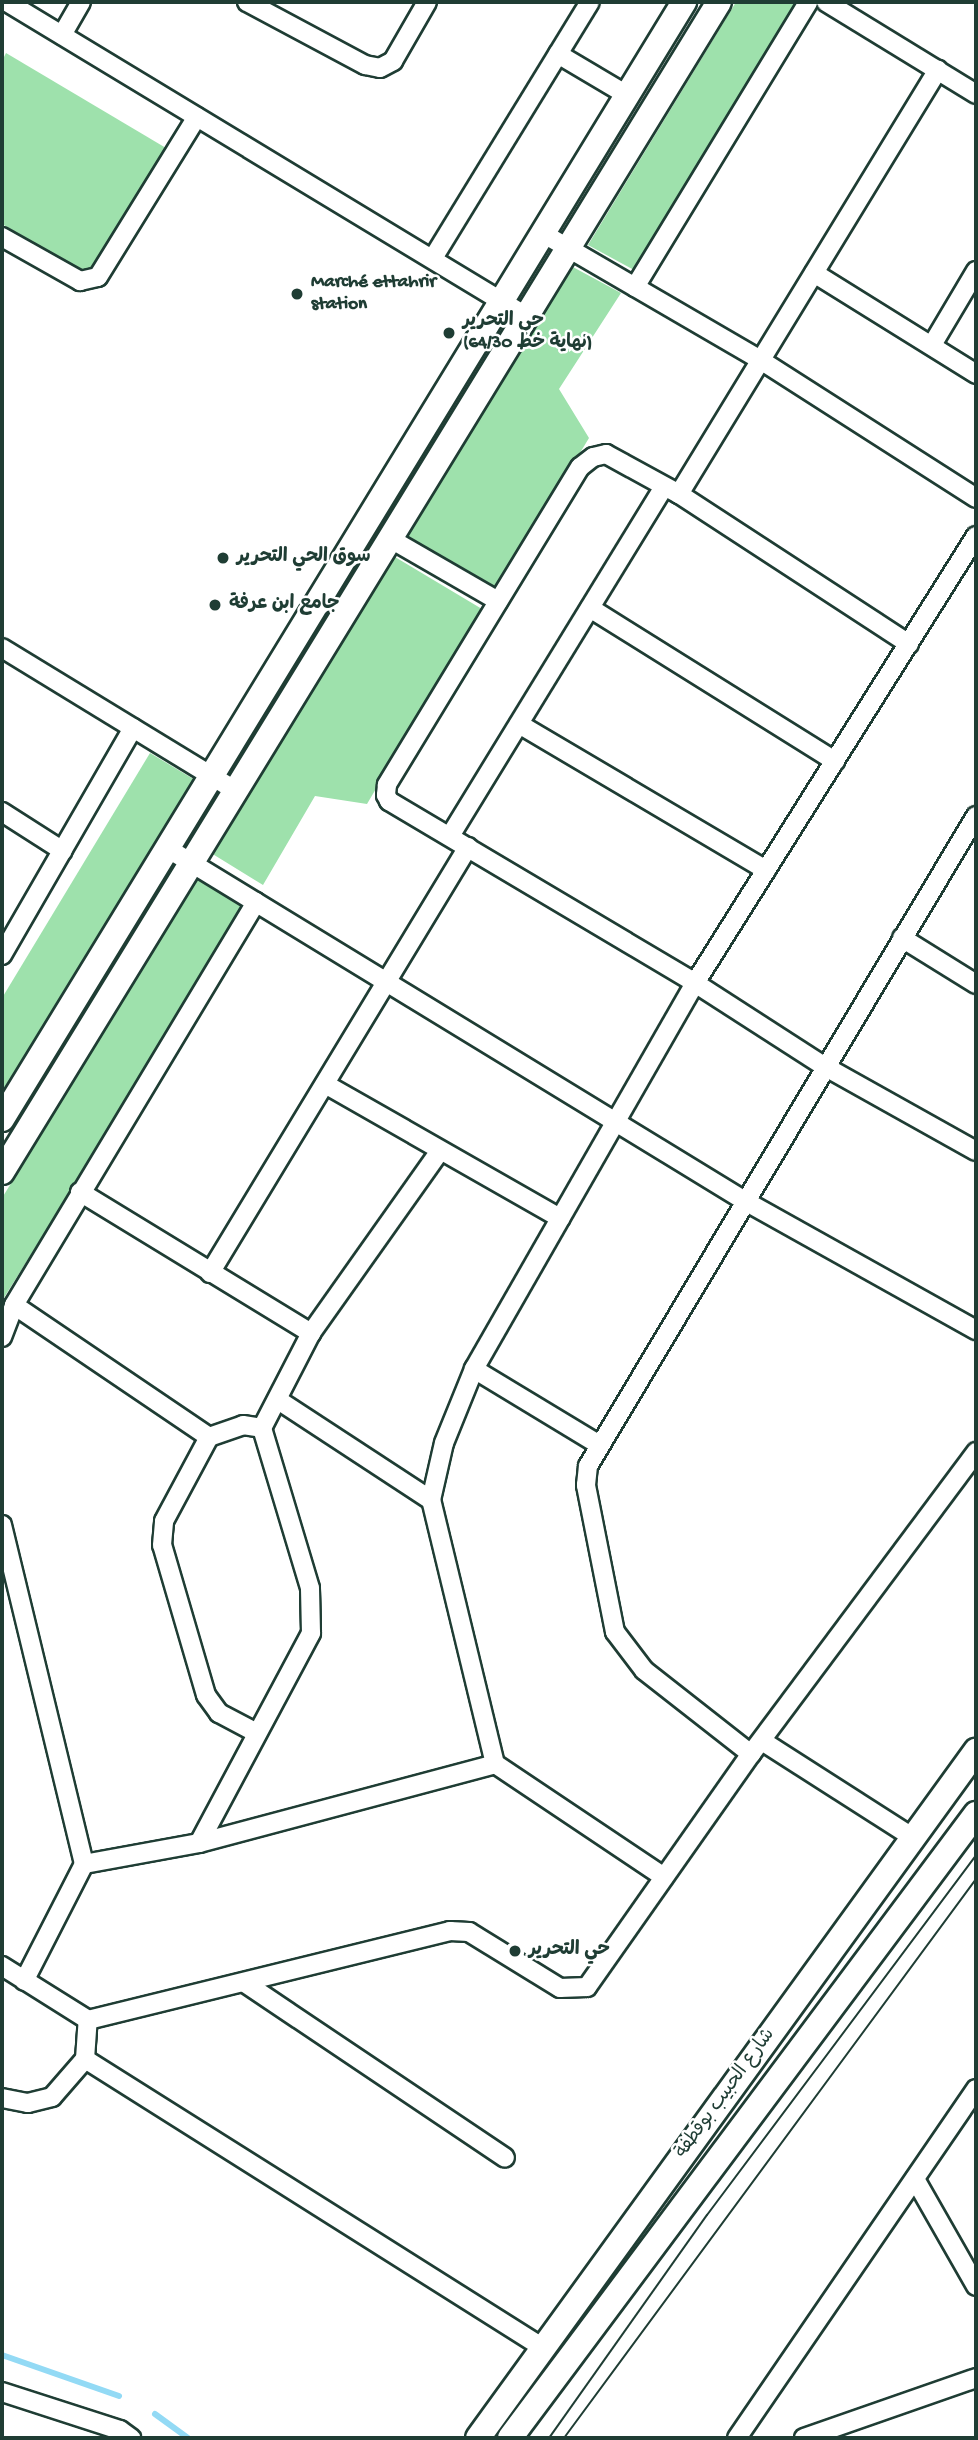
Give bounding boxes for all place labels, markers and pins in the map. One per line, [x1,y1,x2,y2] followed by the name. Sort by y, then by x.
[311,272,436,316] place label: Marché ettahrir station
[289,286,305,302] marker: Marché ettahrir station
[463,311,592,355] place label: حي التحرير (نهاية خط 64/30)
[441,325,457,341] marker: حي التحرير (نهاية خط 64/30)
[237,547,371,569] place label: سوق الحي التحرير
[215,550,231,566] marker: سوق الحي التحرير
[229,594,339,616] place label: جامع ابن عرفة
[207,597,223,613] marker: جامع ابن عرفة
[529,1940,610,1962] place label: حي التحرير
[507,1943,523,1959] marker: حي التحرير

